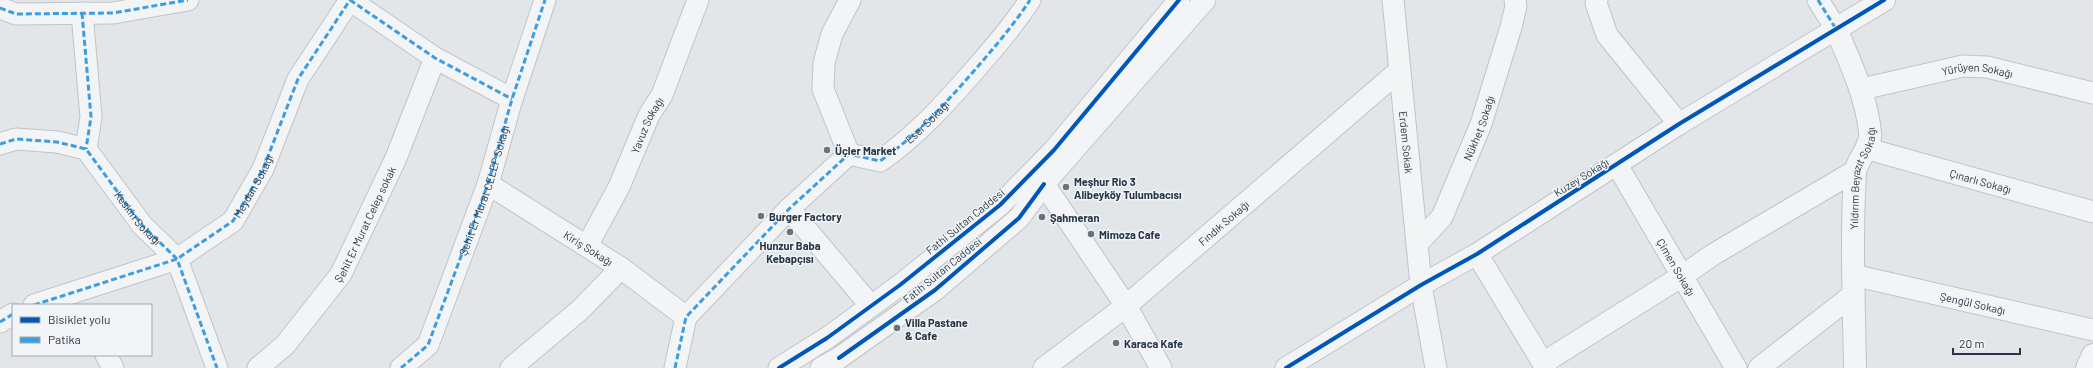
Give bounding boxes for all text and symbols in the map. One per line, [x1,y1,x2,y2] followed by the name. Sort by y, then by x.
[1940,60,2014,80] street label: Yürüyen Sokağı
[627,94,666,155] street label: Yavuz Sokağı
[1460,94,1496,162] street label: Nükhet Sokağı
[902,97,951,146] street label: Eser Sokağı
[1397,110,1417,175] street label: Erdem Sokak
[456,124,511,257] street label: Şehit Er Murat CELEP Sokağı
[1847,127,1877,230] street label: Yıldırım Beyazıt Sokağı
[835,144,896,157] place label: Üçler Market
[822,145,832,155] marker: Üçler Market
[230,153,275,220] street label: Meydan Sokağı
[1551,155,1611,199] street label: Kuzey Sokağı
[331,164,398,285] street label: Şehit Er Murat Celep sokak
[1948,166,2013,195] street label: Çınarlı Sokağı
[1074,175,1182,201] place label: Meşhur Rio 3 Alibeyköy Tulumbacısı
[1061,182,1071,192] marker: Meşhur Rio 3 Alibeyköy Tulumbacısı
[923,185,1007,257] street label: Fathi Sultan Caddesi
[112,188,164,247] street label: Keskin Sokağı
[1195,197,1251,248] street label: Fındık Sokağı
[769,210,842,223] place label: Burger Factory
[756,211,766,221] marker: Burger Factory
[1050,211,1099,224] place label: Şahmeran
[1037,212,1047,222] marker: Şahmeran
[562,227,616,268] street label: Kiriş Sokağı
[785,227,795,237] marker: Hunzur Baba Kebapçısı
[1099,228,1160,241] place label: Mimoza Cafe
[1086,229,1096,239] marker: Mimoza Cafe
[900,234,984,306] street label: Fatih Sultan Caddesi
[1655,236,1699,298] street label: Çimen Sokağı
[759,239,821,265] place label: Hunzur Baba Kebapçısı
[1939,289,2007,316] street label: Şengül Sokağı
[12,304,152,356] legend
[48,312,110,326] text: Bisiklet yolu
[905,316,968,342] place label: Villa Pastane & Cafe
[892,323,902,333] marker: Villa Pastane & Cafe
[1953,330,2020,356] scale bar
[48,332,81,346] text: Patika
[1959,336,1985,350] text: 20 m
[1124,337,1183,350] place label: Karaca Kafe
[1111,338,1121,348] marker: Karaca Kafe

